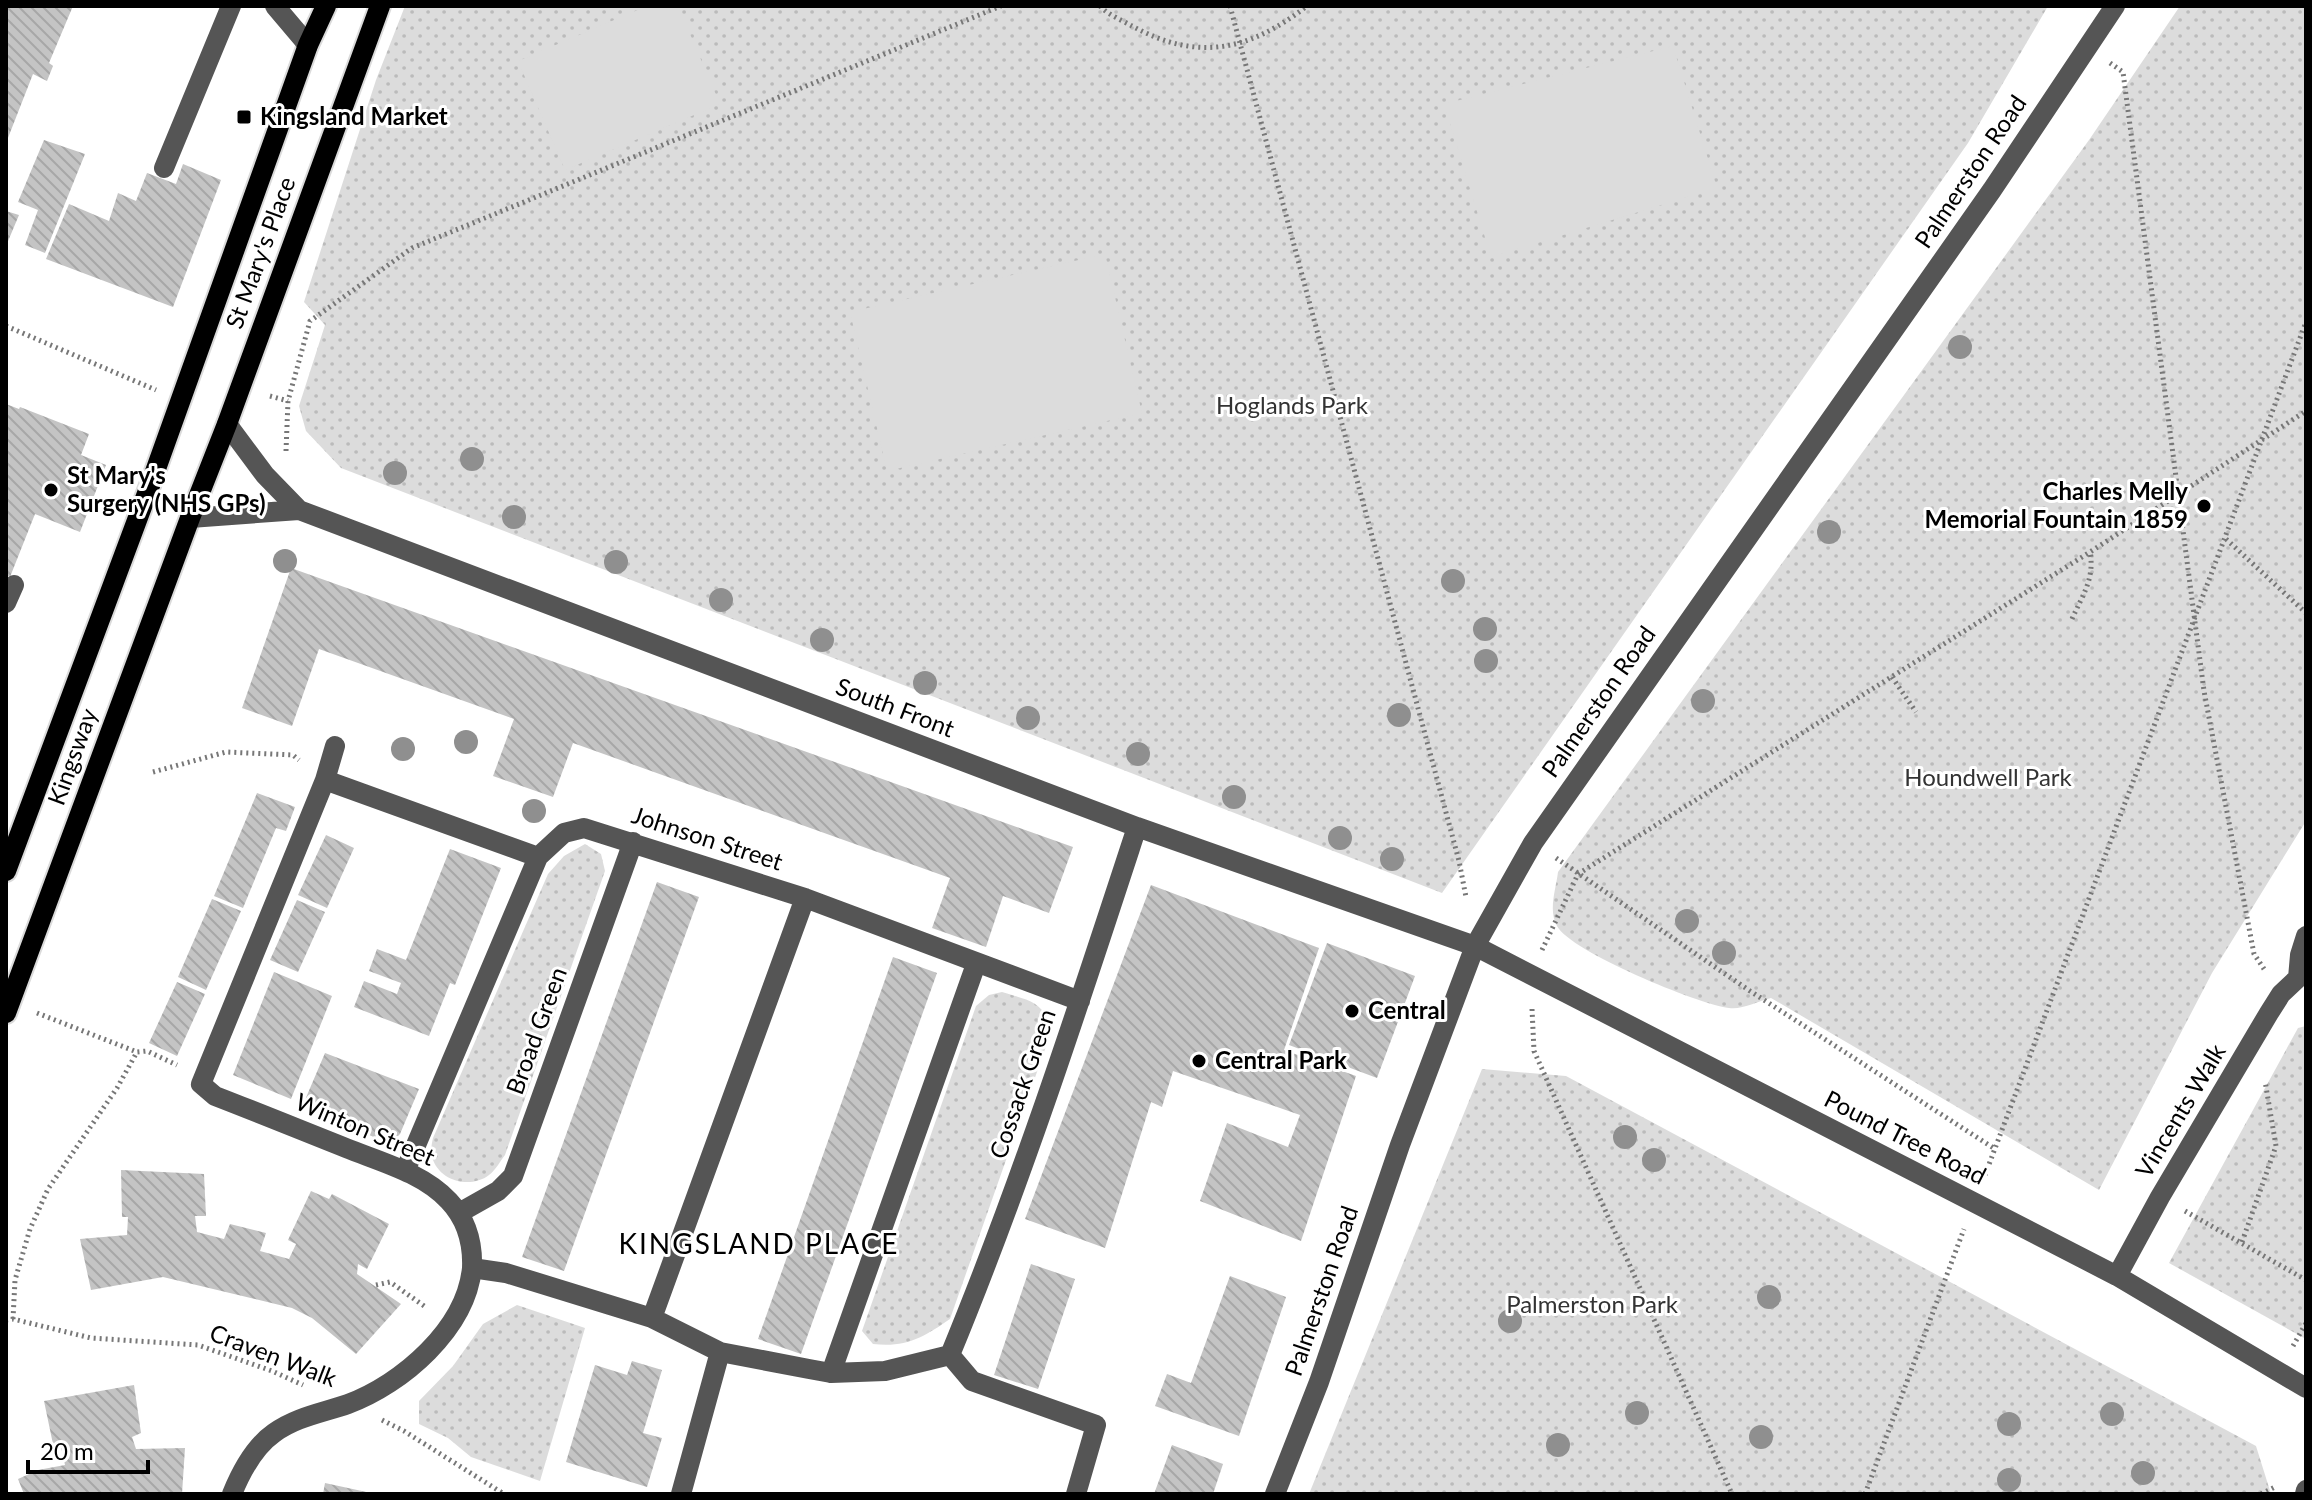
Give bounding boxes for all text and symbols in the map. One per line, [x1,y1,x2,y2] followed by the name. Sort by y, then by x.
[1908,89,2032,253] street label: Palmerston Road
[260,101,448,130] place label: Kingsland Market
[235,108,253,126] marker: Kingsland Market
[219,173,300,332] street label: St Mary's Place
[1216,390,1369,419] park label: Hoglands Park
[67,460,266,517] place label: St Mary's Surgery (NHS GPs)
[1925,476,2188,533] place label: Charles Melly Memorial Fountain 1859
[42,481,60,499] marker: St Mary's Surgery (NHS GPs)
[2195,497,2213,515] marker: Charles Melly Memorial Fountain 1859
[1535,620,1661,782] street label: Palmerston Road
[832,671,959,743] street label: South Front
[41,704,103,809] street label: Kingsway
[1904,762,2073,791] park label: Houndwell Park
[628,800,787,876] street label: Johnson Street
[499,963,572,1098] street label: Broad Green
[1368,995,1446,1024] place label: Central
[1343,1002,1361,1020] marker: Central
[982,1005,1061,1162] street label: Cossack Green
[2128,1038,2231,1182] street label: Vincents Walk
[1215,1045,1347,1074] place label: Central Park
[1190,1052,1208,1070] marker: Central Park
[1820,1083,1991,1190] street label: Pound Tree Road
[292,1086,440,1171] street label: Winton Street
[1278,1202,1363,1379] street label: Palmerston Road
[618,1226,900,1260] district label: KINGSLAND PLACE
[1506,1289,1679,1318] park label: Palmerston Park
[206,1317,342,1392] street label: Craven Walk
[28,1424,148,1474] scale bar
[40,1436,94,1465] text: 20 m

